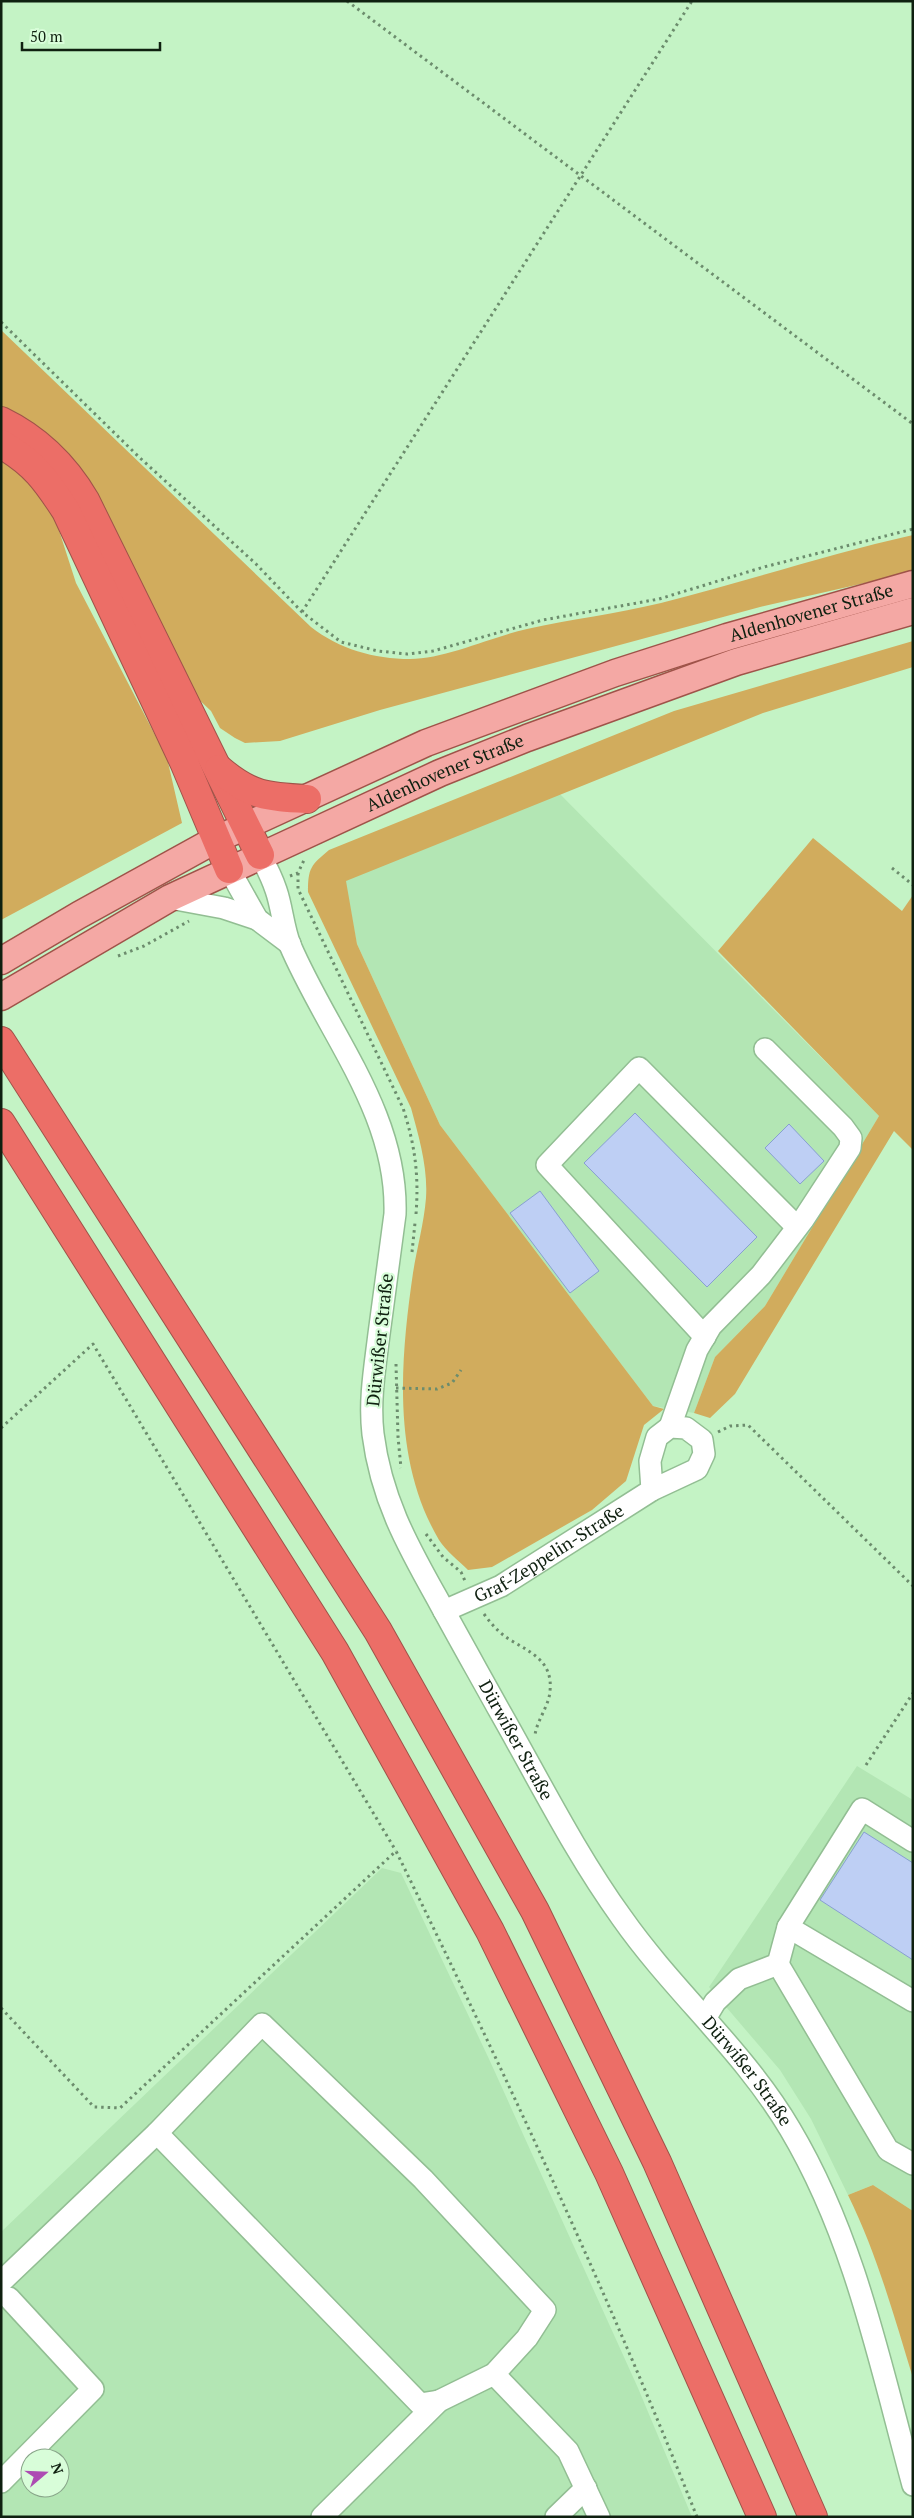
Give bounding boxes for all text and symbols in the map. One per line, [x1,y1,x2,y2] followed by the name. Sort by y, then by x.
[22,20,160,52] scale bar
[30,26,63,46] text: 50 m
[726,577,896,647] street label: Aldenhovener Straße
[362,728,527,817] street label: Aldenhovener Straße
[360,1272,398,1407] street label: Dürwißer Straße
[470,1498,628,1607] street label: Graf-Zeppelin-Straße
[474,1676,560,1804] street label: Dürwißer Straße
[697,2010,798,2130] street label: Dürwißer Straße
[20,2448,70,2498] north arrow
[47,2460,69,2477] text: N

